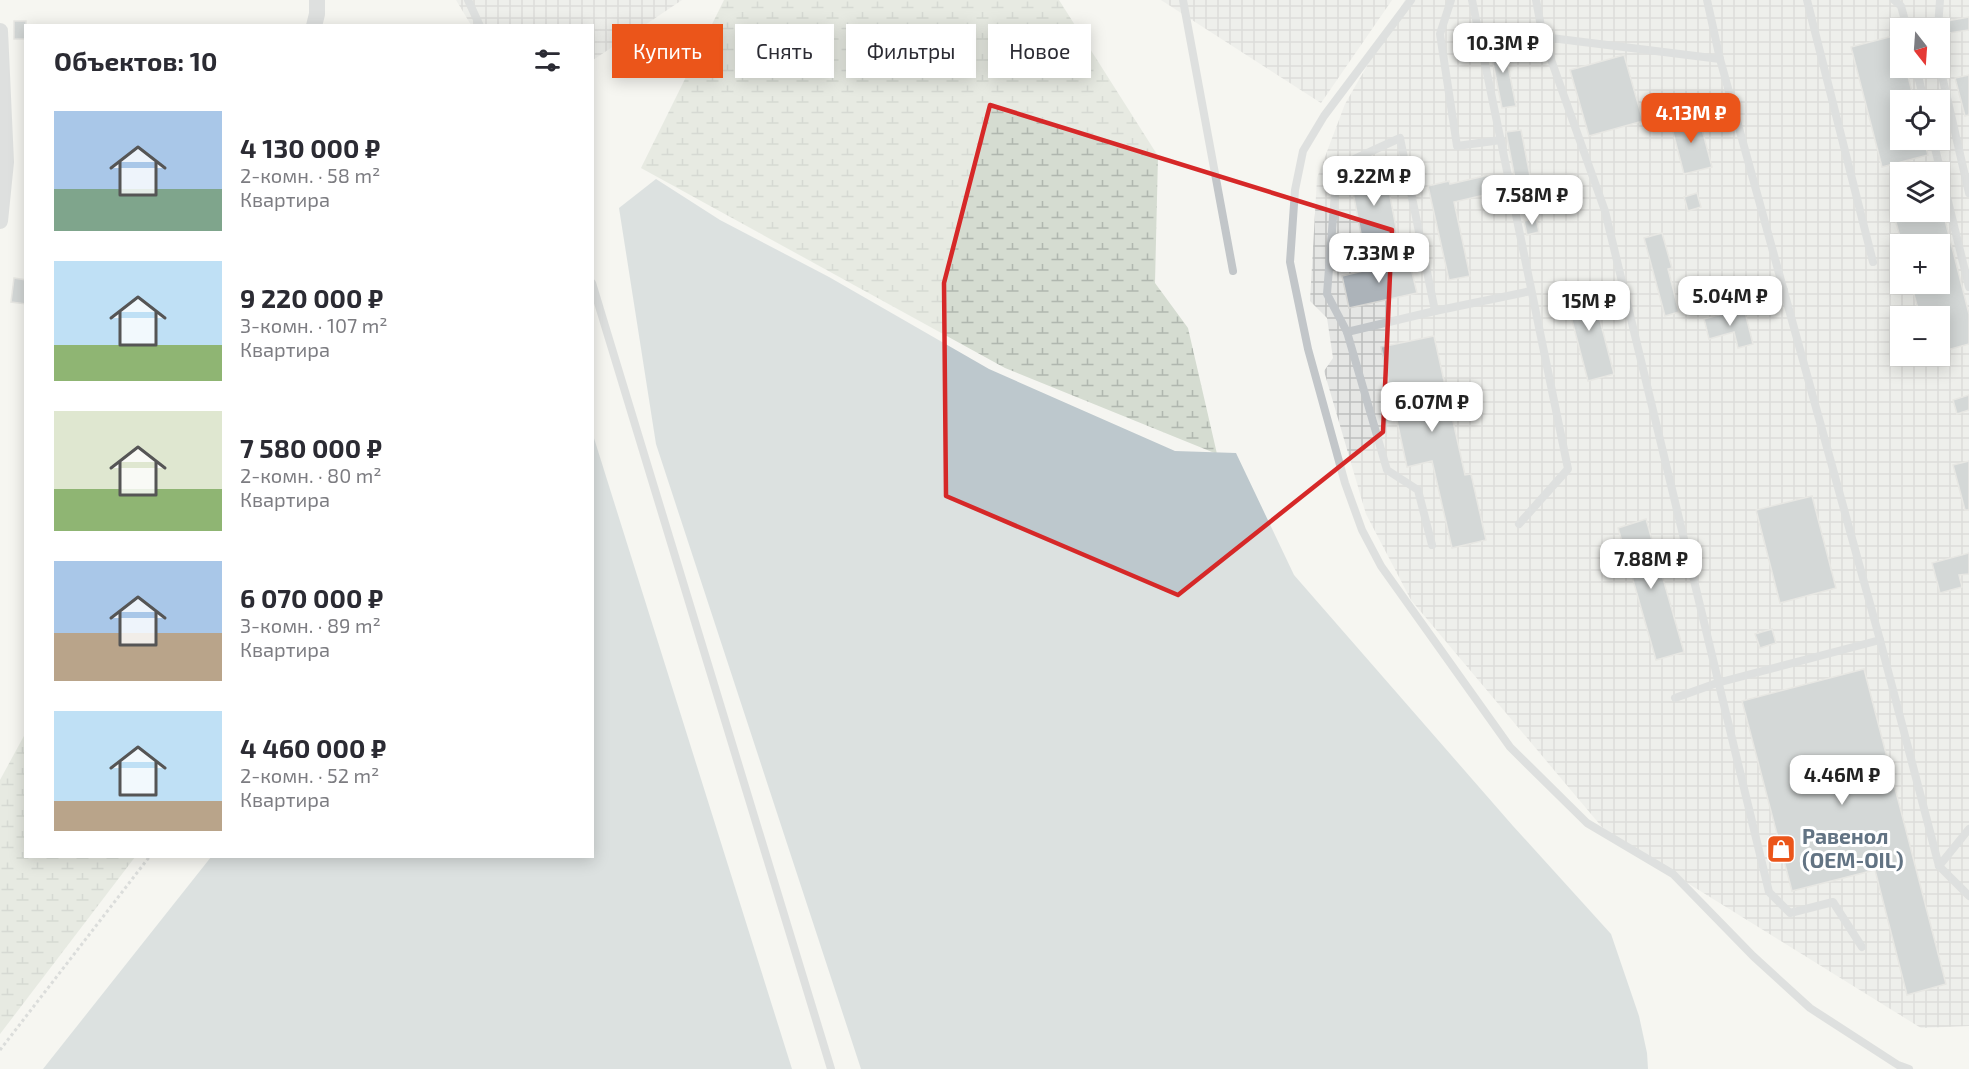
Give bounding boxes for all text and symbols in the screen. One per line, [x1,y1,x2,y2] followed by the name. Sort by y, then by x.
[1890,18,1950,78] north arrow
[1890,18,1950,366] map controls
[1448,23,1558,74] pin: 10.3M ₽
[612,24,723,78] chip: Купить
[735,24,834,78] chip: Снять
[846,24,976,78] chip: Фильтры
[988,24,1091,78] chip: Новое
[1467,30,1539,54] text: 10.3M ₽
[531,44,564,77] icon: filters
[54,45,217,76] text: Объектов: 10
[1890,90,1950,150] button: locate
[1636,93,1746,144] pin: 4.13M ₽
[1655,100,1727,124] text: 4.13M ₽
[240,132,380,163] text: 4 130 000 ₽
[102,135,174,207] icon: home
[1319,156,1429,207] pin: 9.22M ₽
[1890,162,1950,222] button: layers
[240,163,380,187] text: 2-комн. · 58 m²
[1337,163,1411,187] text: 9.22M ₽
[1477,175,1587,226] pin: 7.58M ₽
[1496,182,1568,206] text: 7.58M ₽
[240,187,330,211] text: Квартира
[1324,233,1434,284] pin: 7.33M ₽
[1890,234,1950,294] button: +
[1343,240,1415,264] text: 7.33M ₽
[1675,276,1785,327] pin: 5.04M ₽
[1547,281,1631,332] pin: 15M ₽
[240,282,383,313] text: 9 220 000 ₽
[1692,283,1768,307] text: 5.04M ₽
[102,285,174,357] icon: home
[1562,288,1616,312] text: 15M ₽
[1890,306,1950,366] button: −
[240,313,388,337] text: 3-комн. · 107 m²
[240,337,330,361] text: Квартира
[1377,382,1487,433] pin: 6.07M ₽
[1395,389,1469,413] text: 6.07M ₽
[240,432,382,463] text: 7 580 000 ₽
[102,435,174,507] icon: home
[240,463,382,487] text: 2-комн. · 80 m²
[240,487,330,511] text: Квартира
[1596,539,1706,590] pin: 7.88M ₽
[1614,546,1688,570] text: 7.88M ₽
[240,582,383,613] text: 6 070 000 ₽
[102,585,174,657] icon: home
[240,613,381,637] text: 3-комн. · 89 m²
[240,637,330,661] text: Квартира
[240,732,386,763] text: 4 460 000 ₽
[102,735,174,807] icon: home
[1787,755,1897,806] pin: 4.46M ₽
[1804,762,1880,786] text: 4.46M ₽
[240,763,379,787] text: 2-комн. · 52 m²
[240,787,330,811] text: Квартира
[1802,823,1904,872] place label: Равенол (OEM-OIL)
[1765,833,1797,865] shop icon: Равенол (OEM-OIL)

